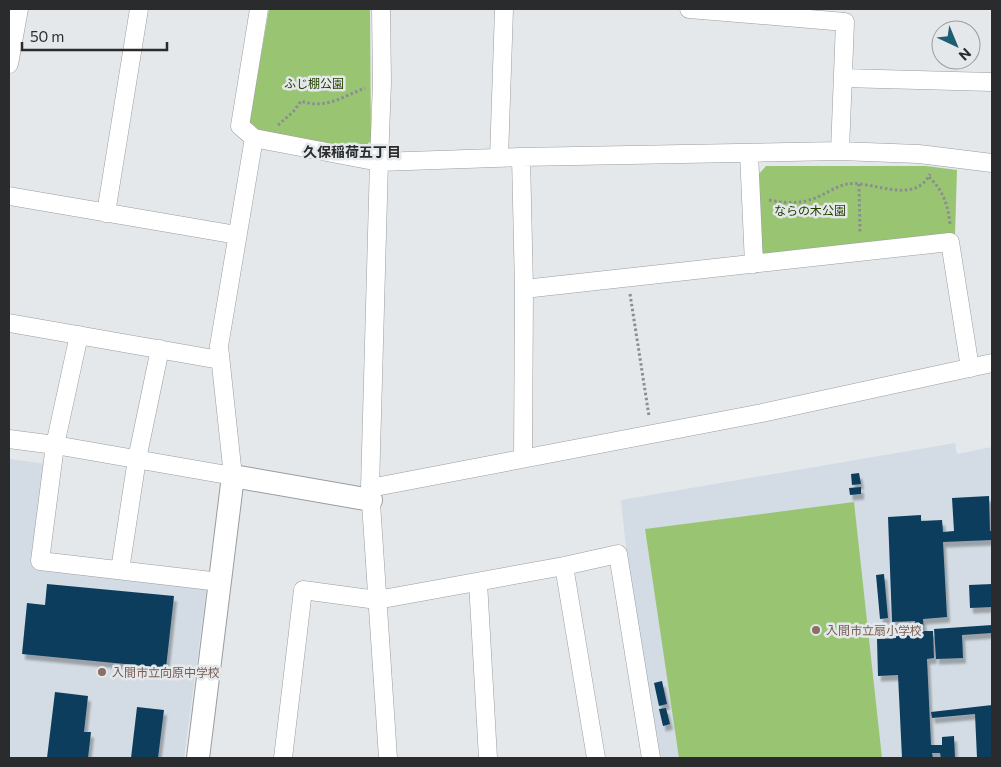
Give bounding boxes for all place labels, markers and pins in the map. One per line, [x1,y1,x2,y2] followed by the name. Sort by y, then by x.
[826,623,922,637] place label: 入間市立扇小学校
[810,624,822,636] marker: 入間市立扇小学校
[112,665,220,679] place label: 入間市立向原中学校
[96,666,108,678] marker: 入間市立向原中学校

